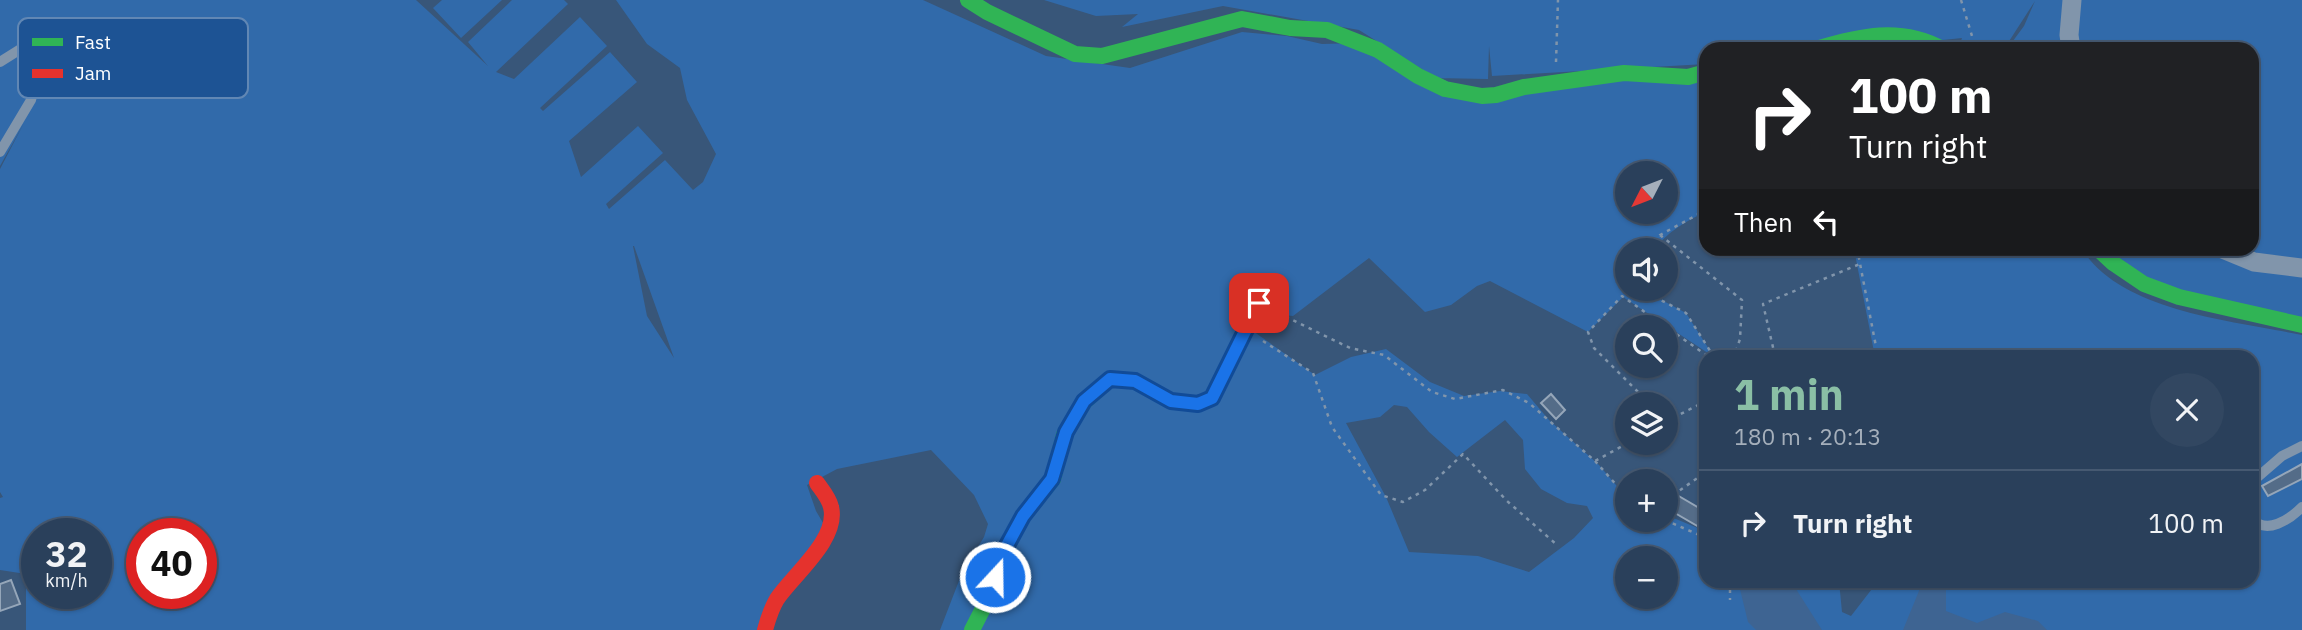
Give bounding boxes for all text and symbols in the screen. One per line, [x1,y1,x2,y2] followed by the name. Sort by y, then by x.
[18,18,248,98] legend
[75,30,111,54] text: Fast
[75,61,111,85] text: Jam
[1849,63,1993,126] text: 100 m
[1734,70,1825,161] icon: right
[1849,125,1987,167] text: Turn right
[1615,161,1678,224] north arrow
[1615,161,1678,609] map controls
[1807,203,1845,241] icon: left
[1734,205,1793,239] text: Then
[1615,238,1678,301] button: sound
[1229,273,1289,333] pin
[1240,284,1278,322] icon: arrive
[1615,315,1678,378] button: search
[1734,367,1844,422] text: 1 min
[2150,373,2224,447] button: close
[1615,392,1678,455] button: layers
[1734,421,1881,451] text: 180 m · 20:13
[1615,469,1678,532] button: +
[1734,504,1772,542] icon: right
[1793,506,1912,540] text: Turn right
[2148,506,2224,540] text: 100 m
[126,518,217,609] speed limit sign: 40
[45,531,88,577] text: 32
[958,540,1032,614] position arrow
[1615,546,1678,609] button: −
[45,569,88,592] text: km/h

